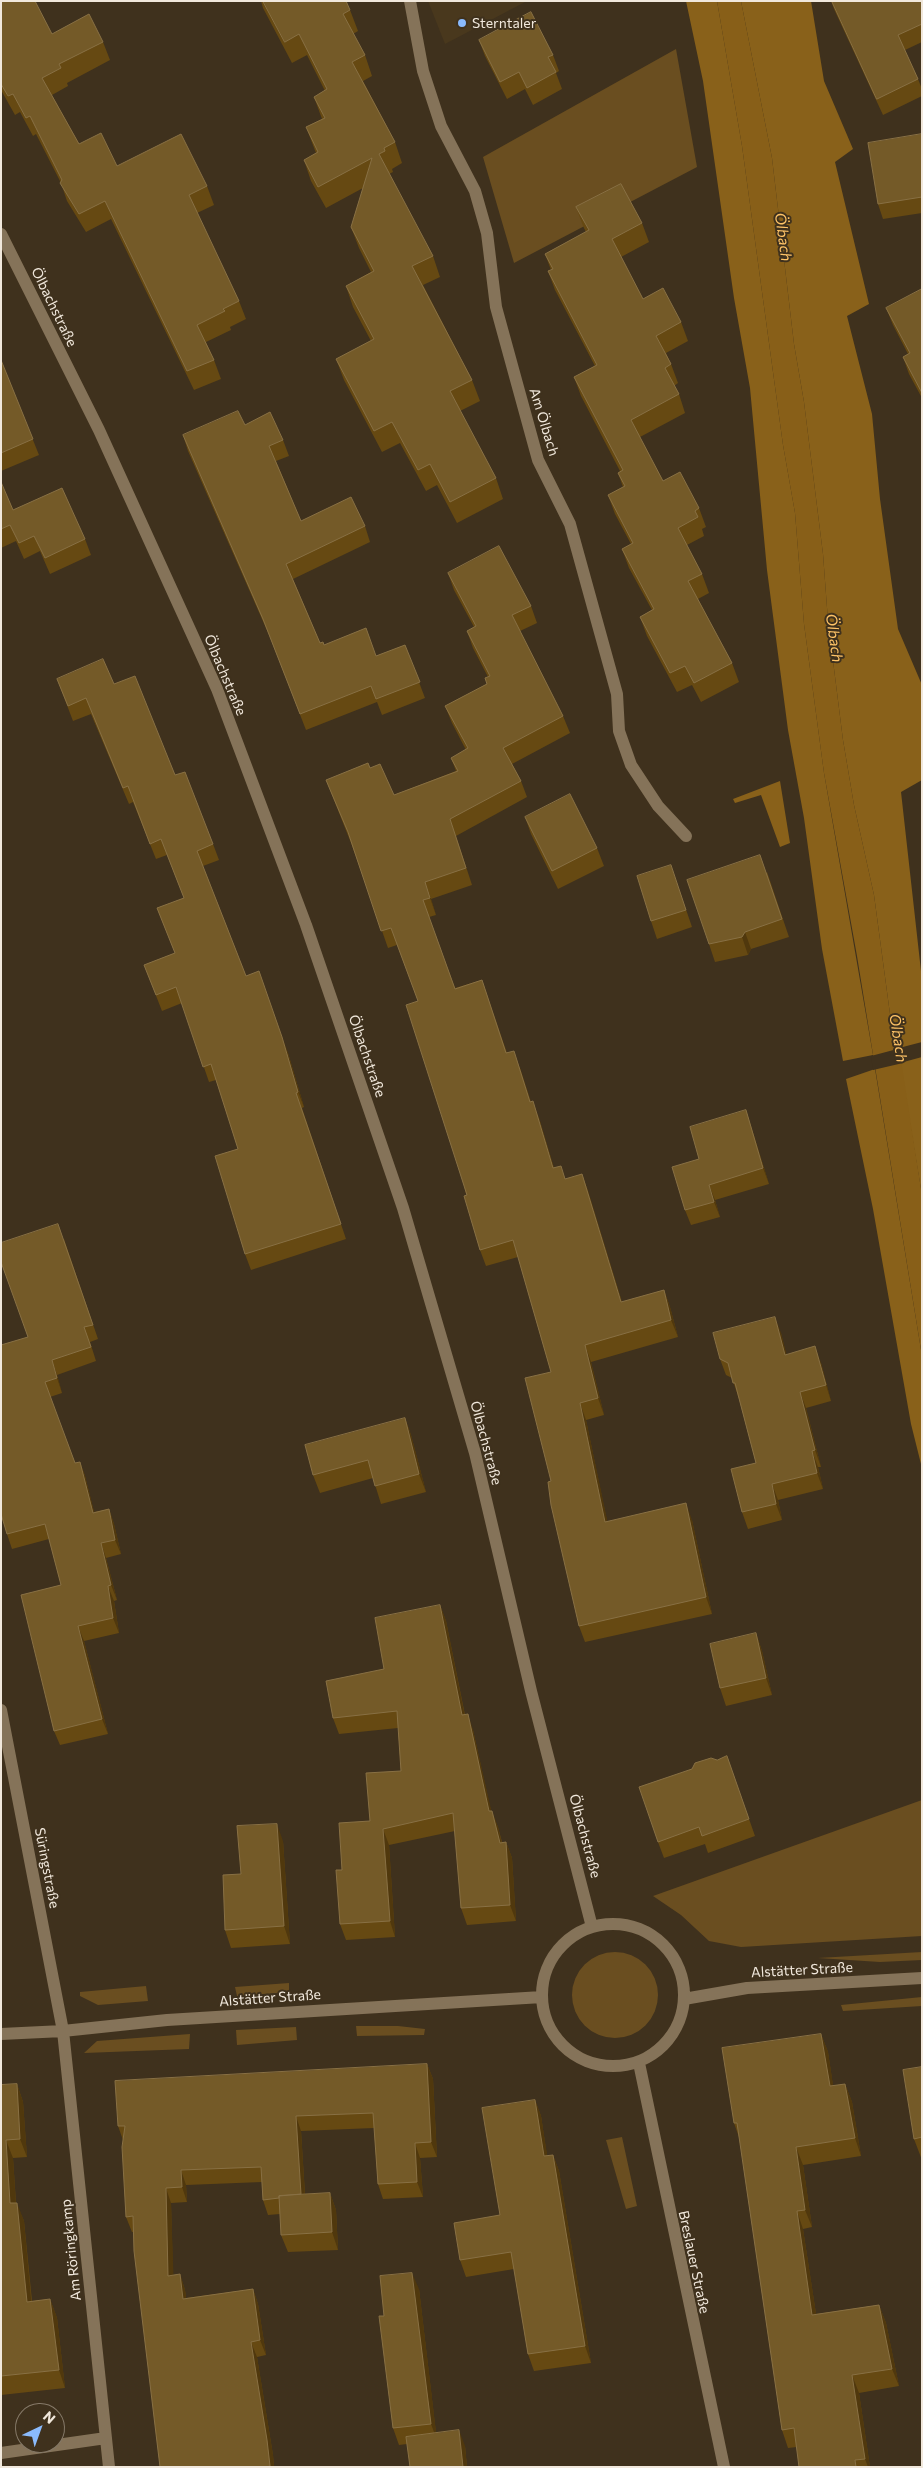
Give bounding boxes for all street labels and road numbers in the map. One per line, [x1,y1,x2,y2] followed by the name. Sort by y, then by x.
[28,265,80,349] street label: Ölbachstraße
[526,386,562,458] street label: Am Ölbach
[200,632,250,718] street label: Ölbachstraße
[345,1012,389,1100] street label: Ölbachstraße
[467,1399,505,1487] street label: Ölbachstraße
[566,1792,604,1880] street label: Ölbachstraße
[31,1826,63,1910] street label: Süringstraße
[751,1959,853,1981] street label: Alstätter Straße
[219,1986,321,2010] street label: Alstätter Straße
[57,2198,85,2302] street label: Am Röringkamp
[675,2209,713,2315] street label: Breslauer Straße

